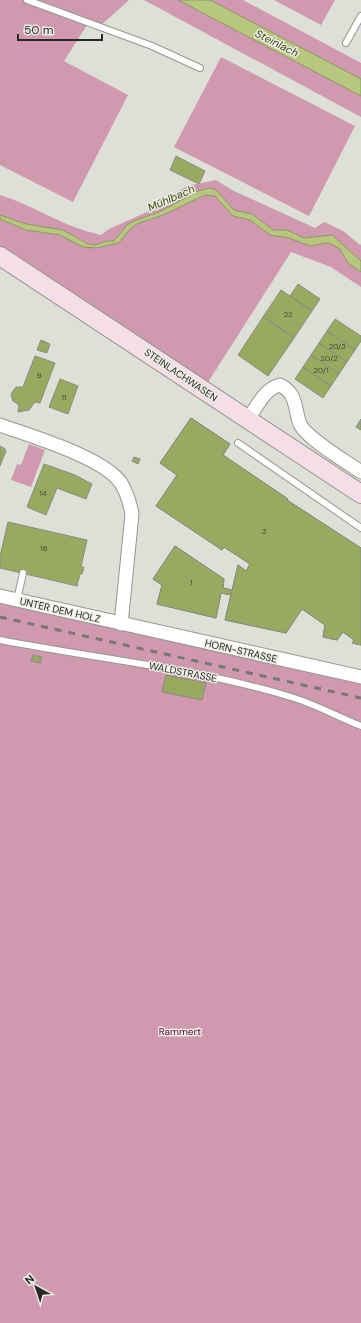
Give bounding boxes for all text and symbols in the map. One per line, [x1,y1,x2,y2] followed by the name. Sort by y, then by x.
[18,16,102,42] scale bar
[24,22,53,38] text: 50 m
[253,26,301,60] water label: Steinlach
[145,181,197,215] water label: Mühlbach
[283,309,293,319] house number: 22
[328,341,346,351] house number: 20/3
[142,346,220,404] street label: STEINLACHWASEN
[320,353,338,363] house number: 20/2
[313,365,329,375] house number: 20/1
[36,370,42,380] house number: 9
[62,392,67,402] house number: 11
[39,488,47,498] house number: 14
[262,526,267,536] house number: 3
[40,543,48,553] house number: 16
[190,577,192,587] house number: 1
[19,594,101,626] street label: UNTER DEM HOLZ
[204,636,279,666] street label: HORN-STRASSE
[148,659,218,685] street label: WALDSTRASSE
[159,1025,201,1038] park label: Rammert
[16,1267,56,1307] north arrow
[22,1271,37,1287] text: N

